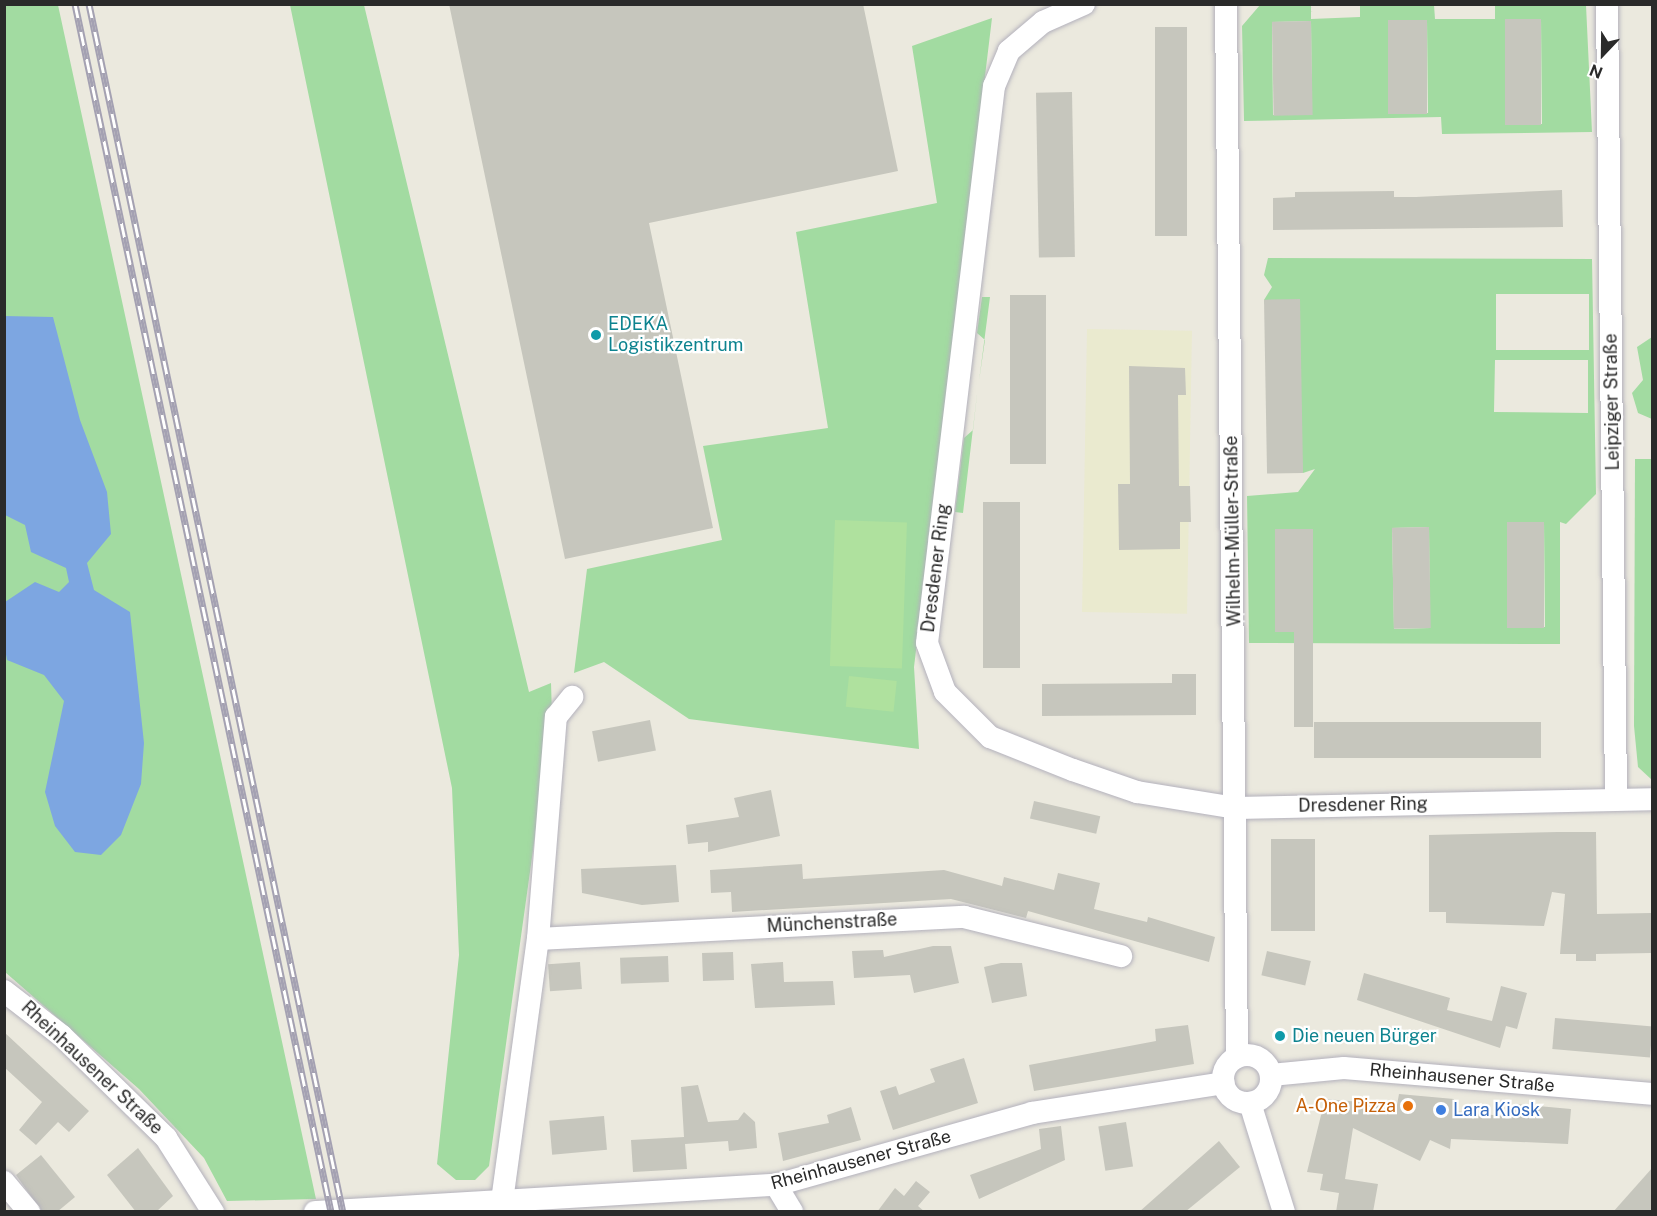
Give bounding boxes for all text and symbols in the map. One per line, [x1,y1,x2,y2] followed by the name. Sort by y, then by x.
[1573,24,1633,84] north arrow
[1587,60,1605,82] text: N
[608,314,743,356] place label: EDEKA Logistikzentrum
[589,328,603,342] marker: EDEKA Logistikzentrum
[1600,333,1624,471] street label: Leipziger Straße
[1221,435,1245,627] street label: Wilhelm-Müller-Straße
[917,502,955,634] street label: Dresdener Ring
[1298,793,1428,817] street label: Dresdener Ring
[766,909,898,937] street label: Münchenstraße
[17,997,167,1139] street label: Rheinhausener Straße
[1292,1025,1437,1047] place label: Die neuen Bürger
[1273,1029,1287,1043] marker: Die neuen Bürger
[1369,1059,1555,1097] street label: Rheinhausener Straße
[1295,1095,1396,1117] place label: A-One Pizza
[1401,1099,1415,1113] marker: A-One Pizza
[1453,1099,1540,1121] place label: Lara Kiosk
[1434,1103,1448,1117] marker: Lara Kiosk
[768,1126,954,1194] street label: Rheinhausener Straße

